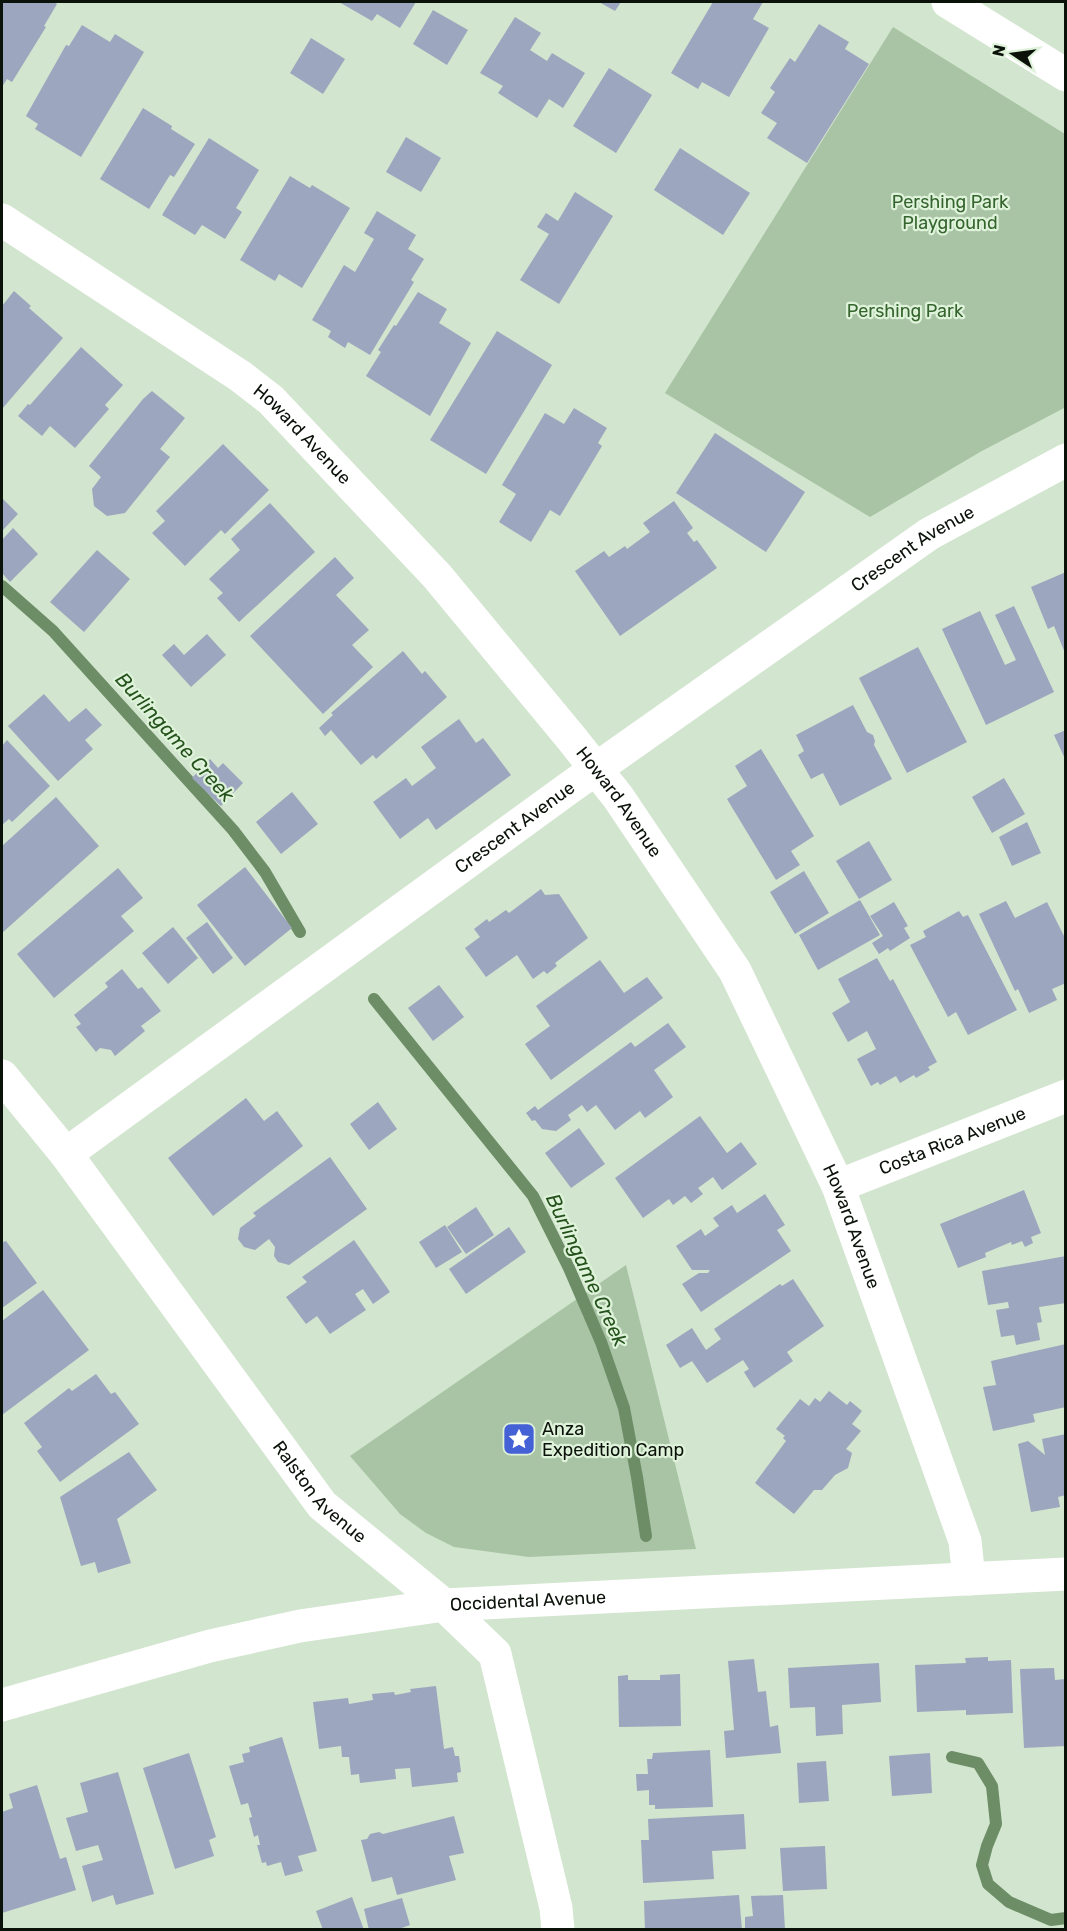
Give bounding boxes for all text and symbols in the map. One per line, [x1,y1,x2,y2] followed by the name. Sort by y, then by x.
[983,24,1043,84] north arrow
[988,43,1009,58] text: N
[892,191,1009,234] park label: Pershing Park Playground
[847,300,964,322] park label: Pershing Park
[249,379,356,489] street label: Howard Avenue
[847,501,978,597] street label: Crescent Avenue
[111,667,240,807] water label: Burlingame Creek
[571,742,666,862] street label: Howard Avenue
[451,777,579,878] street label: Crescent Avenue
[876,1102,1029,1180] street label: Costa Rica Avenue
[818,1160,885,1292] street label: Howard Avenue
[541,1190,633,1351] water label: Burlingame Creek
[542,1418,684,1461] place label: Anza Expedition Camp
[501,1421,537,1457] place icon: Anza Expedition Camp
[268,1437,371,1548] street label: Ralston Avenue
[449,1586,607,1616] street label: Occidental Avenue

